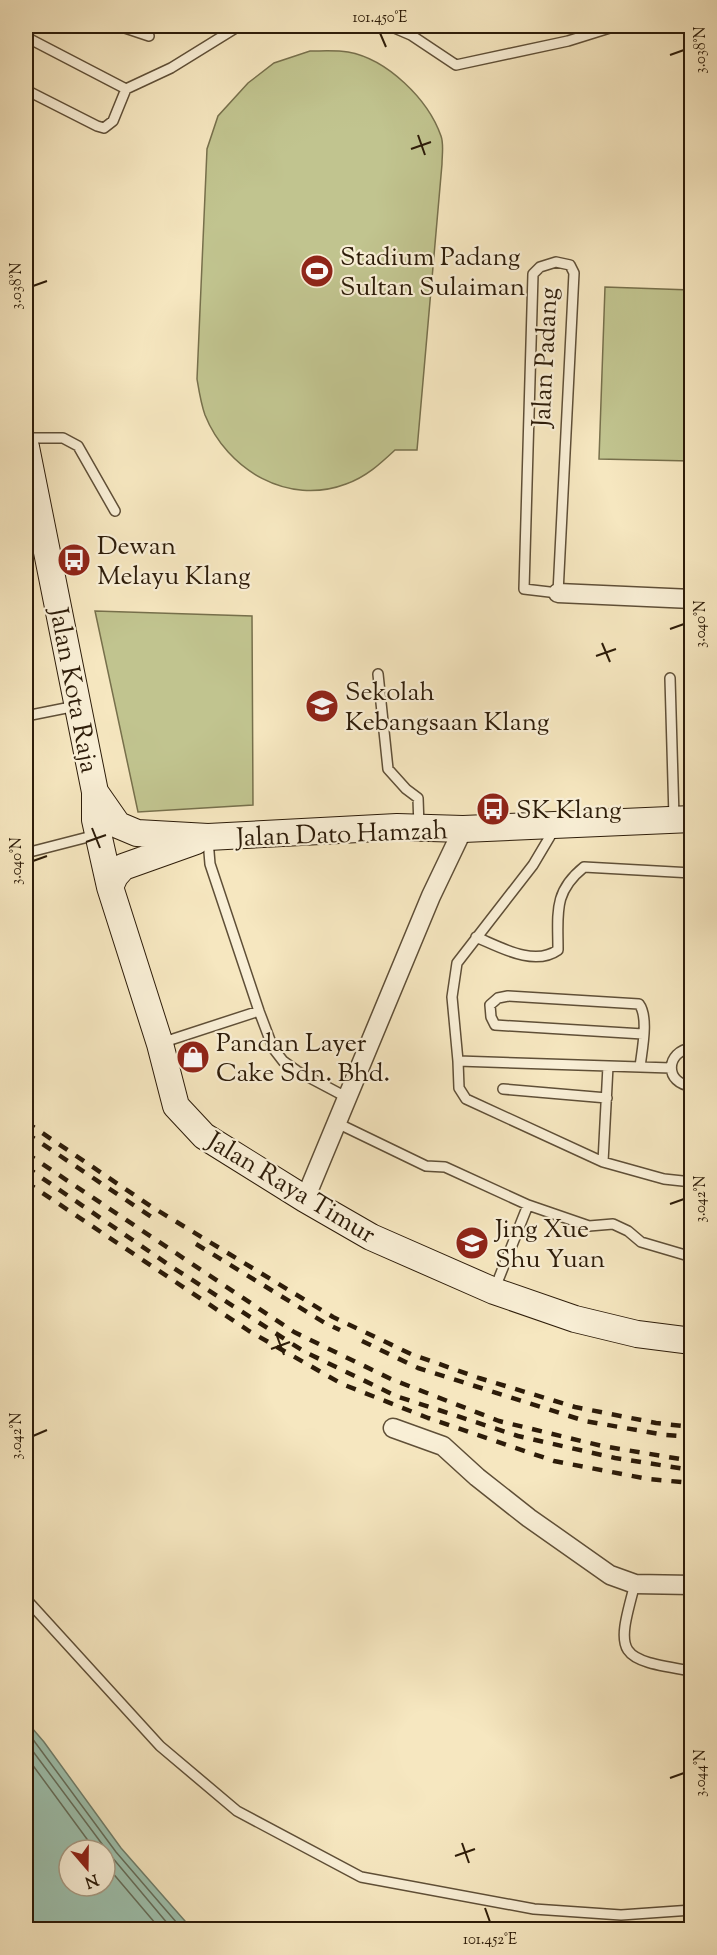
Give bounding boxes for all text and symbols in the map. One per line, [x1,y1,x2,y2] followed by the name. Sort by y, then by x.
[353,8,407,29] text: 101.450°E
[691,27,712,73] text: 3.038°N
[340,240,525,307] place label: Stadium Padang Sultan Sulaiman
[299,253,335,289] sports icon: Stadium Padang Sultan Sulaiman
[7,263,28,309] text: 3.038°N
[524,286,569,430] street label: Jalan Padang
[97,529,251,596] place label: Dewan Melayu Klang
[56,542,92,578] bus stop icon: Dewan Melayu Klang
[691,600,712,648] text: 3.040°N
[38,603,107,776] street label: Jalan Kota Raja
[345,675,550,742] place label: Sekolah Kebangsaan Klang
[304,688,340,724] school or university icon: Sekolah Kebangsaan Klang
[475,791,511,827] bus stop icon: SK Klang
[516,793,622,830] place label: SK Klang
[234,813,449,858] street label: Jalan Dato Hamzah
[7,837,28,885] text: 3.040°N
[216,1026,390,1093] place label: Pandan Layer Cake Sdn. Bhd.
[175,1039,211,1075] shop icon: Pandan Layer Cake Sdn. Bhd.
[198,1123,382,1254] street label: Jalan Raya Timur
[691,1176,712,1222] text: 3.042°N
[493,1212,605,1279] place label: Jing Xue Shu Yuan
[454,1225,490,1261] school or university icon: Jing Xue Shu Yuan
[7,1413,28,1459] text: 3.042°N
[691,1749,712,1797] text: 3.044°N
[57,1838,117,1898] north arrow
[81,1867,101,1893] text: N
[463,1930,517,1951] text: 101.452°E

